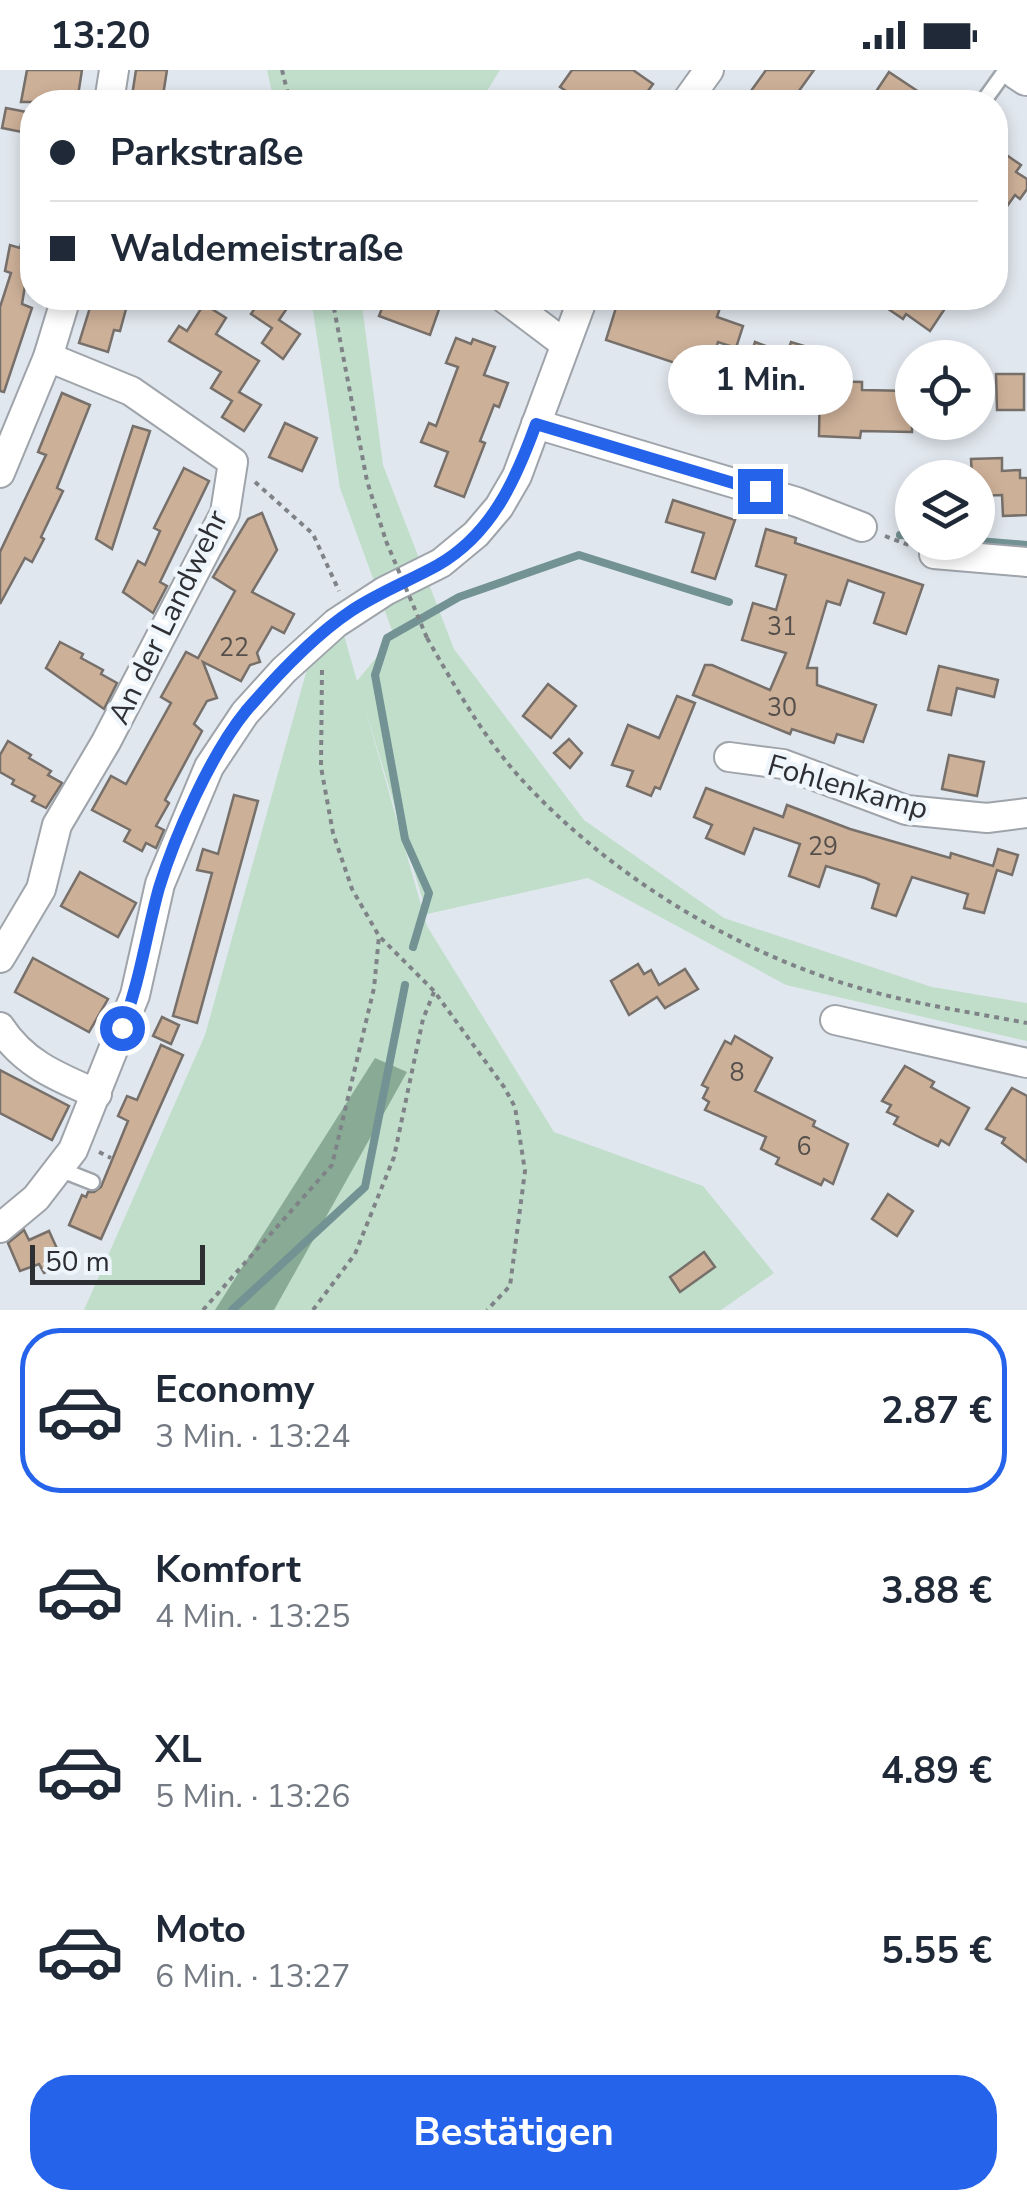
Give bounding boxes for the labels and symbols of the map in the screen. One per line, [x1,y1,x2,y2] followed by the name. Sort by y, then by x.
[668,346,852,416] callout: 1 Min.
[738,469,783,514] route end
[99,503,238,731] street label: An der Landwehr
[767,610,797,644] house number: 31
[219,631,249,665] house number: 22
[767,691,797,725] house number: 30
[763,745,933,830] street label: Fohlenkamp
[808,830,838,864] house number: 29
[100,1006,145,1051] route start
[729,1056,745,1090] house number: 8
[796,1130,812,1164] house number: 6
[30,1240,205,1284] scale bar

